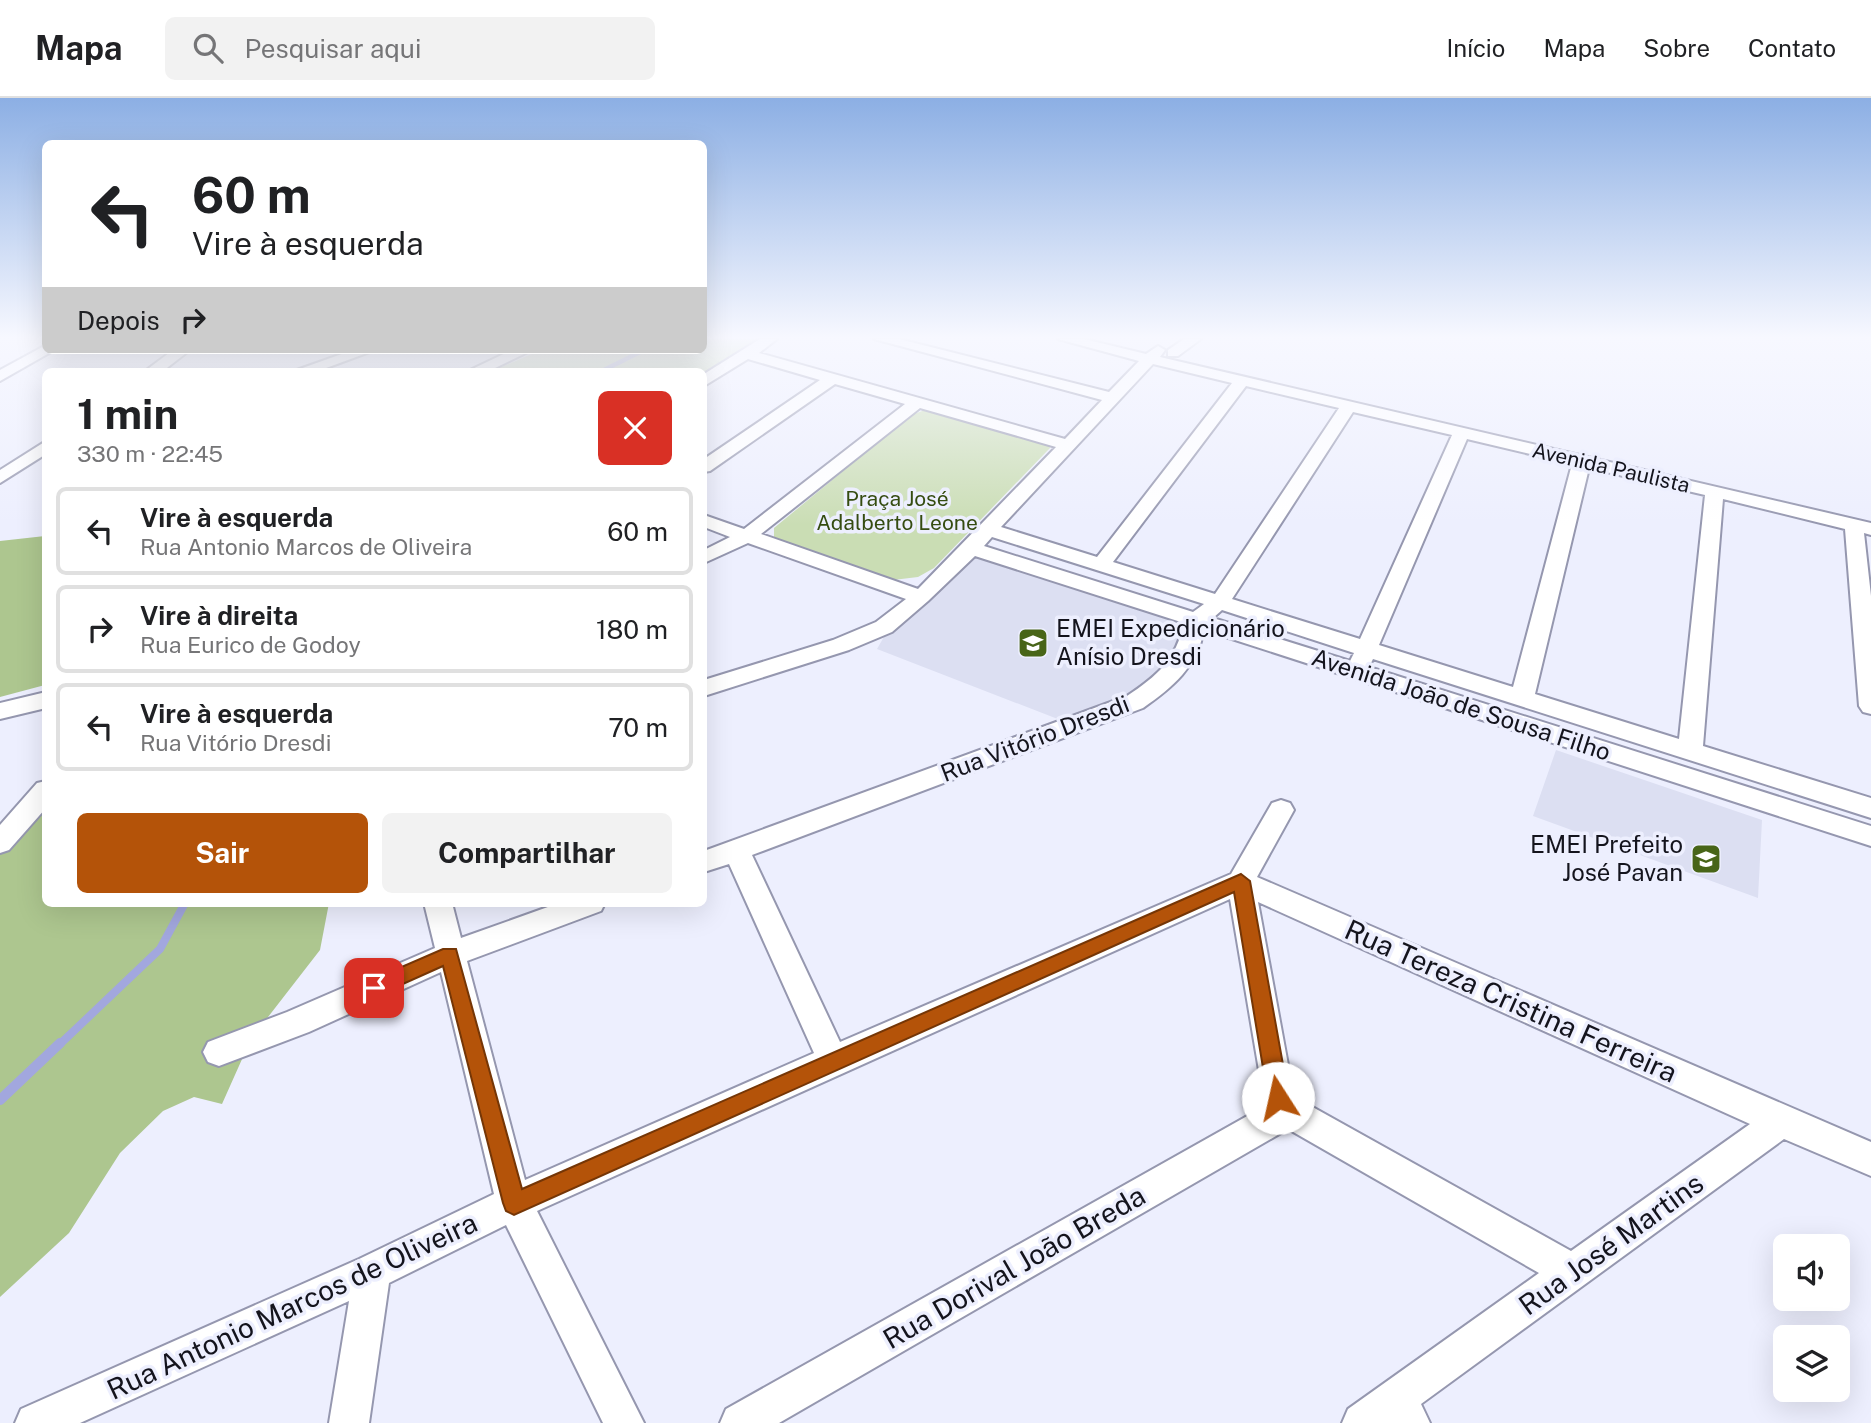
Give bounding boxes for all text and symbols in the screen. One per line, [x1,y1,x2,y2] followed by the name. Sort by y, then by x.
[165,17,655,80] search box
[35,29,123,67] text: Mapa
[189,29,227,67] icon: search
[245,33,421,64] text: Pesquisar aqui
[1447,34,1505,62] text: Início
[1543,34,1605,62] text: Mapa
[1643,34,1710,62] text: Sobre
[1748,34,1836,62] text: Contato
[192,166,311,224] text: 60 m
[77,168,168,259] icon: left
[192,225,424,262] text: Vire à esquerda
[174,301,212,339] icon: right
[77,305,160,336] text: Depois
[77,389,178,438] text: 1 min
[598,391,672,465] button: close
[1530,437,1692,498] street label: Avenida Paulista
[77,440,223,467] text: 330 m · 22:45
[816,486,978,535] park label: Praça José Adalberto Leone
[140,502,333,533] text: Vire à esquerda
[81,512,119,550] icon: left
[607,516,668,547] text: 60 m
[140,533,472,560] text: Rua Antonio Marcos de Oliveira
[140,600,298,631] text: Vire à direita
[81,610,119,648] icon: right
[596,614,668,645] text: 180 m
[1056,614,1285,670] place label: EMEI Expedicionário Anísio Dresdi
[1016,626,1050,660] school or university icon: EMEI Expedicionário Anísio Dresdi
[140,631,361,658] text: Rua Eurico de Godoy
[1308,642,1614,766] street label: Avenida João de Sousa Filho
[936,689,1133,787] street label: Rua Vitório Dresdi
[140,698,333,729] text: Vire à esquerda
[81,708,119,746] icon: left
[608,712,668,743] text: 70 m
[140,729,331,756] text: Rua Vitório Dresdi
[77,813,368,893] button: Sair
[382,813,672,893] button: Compartilhar
[1530,830,1683,886] place label: EMEI Prefeito José Pavan
[1689,842,1723,876] school or university icon: EMEI Prefeito José Pavan
[1340,912,1682,1089] street label: Rua Tereza Cristina Ferreira
[344,958,404,1018] pin
[355,969,393,1007] icon: arrive
[1241,1061,1315,1135] position arrow
[1512,1166,1709,1321] street label: Rua José Martins
[877,1178,1151,1355] street label: Rua Dorival João Breda
[102,1205,482,1406] street label: Rua Antonio Marcos de Oliveira
[1773,1234,1850,1402] map controls
[1773,1234,1850,1311] button: sound
[1773,1325,1850,1402] button: layers

